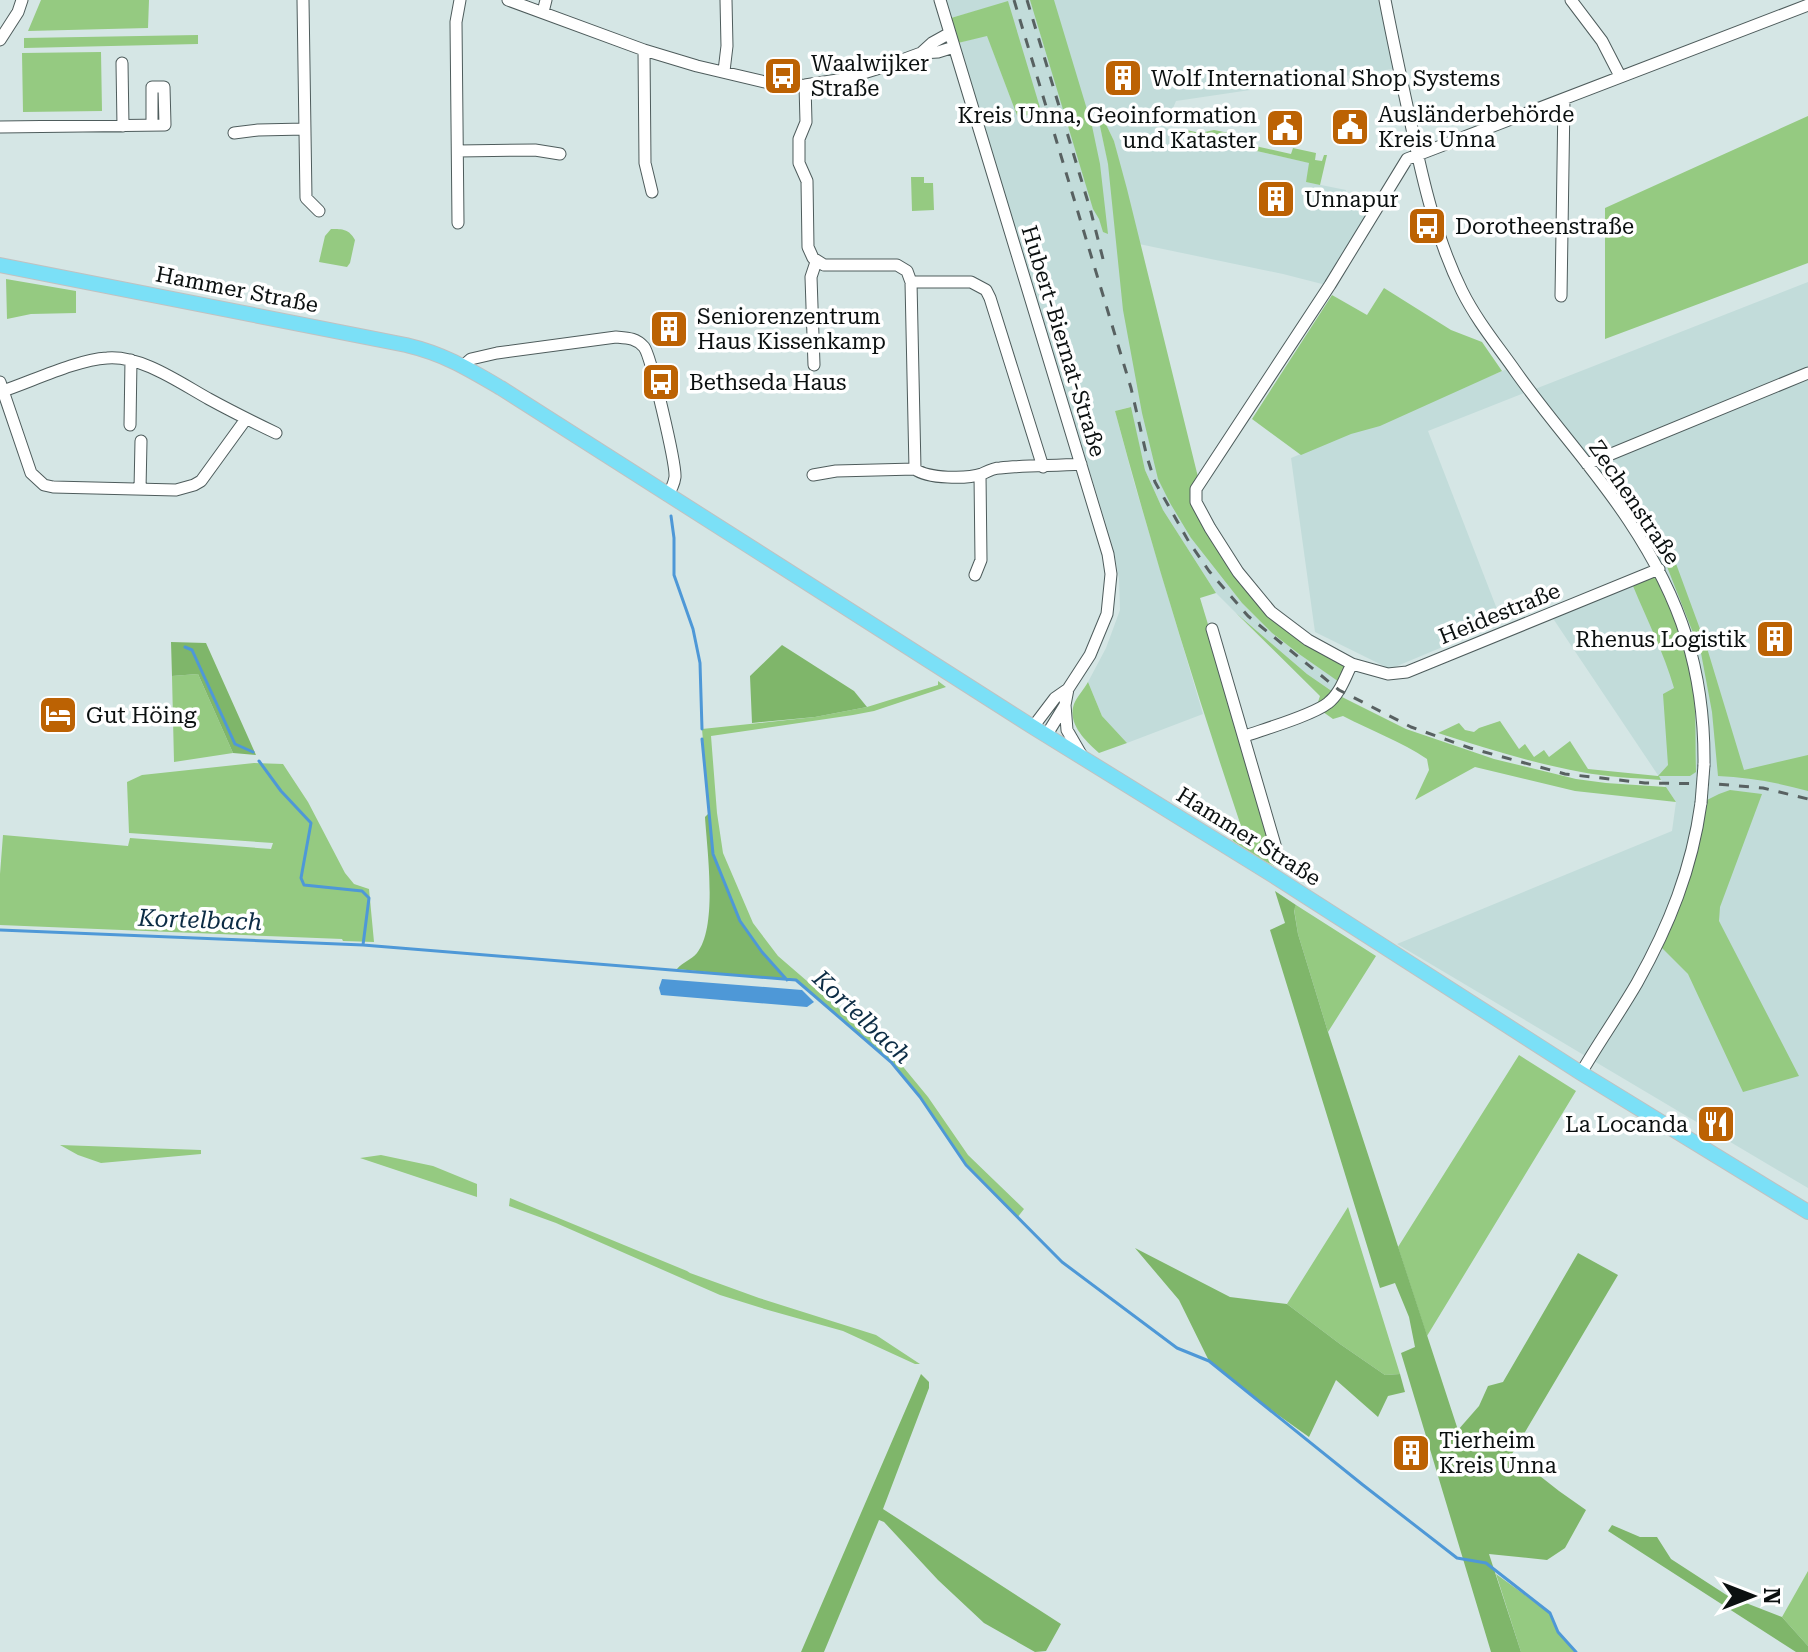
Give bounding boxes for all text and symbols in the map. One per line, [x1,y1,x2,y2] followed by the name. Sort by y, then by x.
[811,51,929,101] place label: Waalwijker Straße
[762,55,804,97] bus stop icon: Waalwijker Straße
[1102,57,1144,99] building icon: Wolf International Shop Systems
[1151,66,1500,91] place label: Wolf International Shop Systems
[1378,102,1574,152] place label: Ausländerbehörde Kreis Unna
[958,103,1257,153] place label: Kreis Unna, Geoinformation und Kataster
[1329,106,1371,148] public building icon: Ausländerbehörde Kreis Unna
[1264,107,1306,149] public building icon: Kreis Unna, Geoinformation und Kataster
[1255,178,1297,220] building icon: Unnapur
[1304,187,1399,212] place label: Unnapur
[1406,205,1448,247] bus stop icon: Dorotheenstraße
[1455,214,1634,239] place label: Dorotheenstraße
[1016,222,1111,460] street label: Hubert-Biernat-Straße
[153,261,320,318] street label: Hammer Straße
[697,304,886,354] place label: Seniorenzentrum Haus Kissenkamp
[648,308,690,350] building icon: Seniorenzentrum Haus Kissenkamp
[640,361,682,403] bus stop icon: Bethseda Haus
[689,370,847,395] place label: Bethseda Haus
[1584,436,1685,569] street label: Zechenstraße
[1435,578,1563,649] street label: Heidestraße
[1754,618,1796,660] building icon: Rhenus Logistik
[1575,627,1747,652] place label: Rhenus Logistik
[37,694,79,736] hotel icon: Gut Höing
[86,703,197,728] place label: Gut Höing
[1172,782,1325,891] street label: Hammer Straße
[136,904,263,936] water label: Kortelbach
[806,964,917,1070] water label: Kortelbach
[1695,1103,1737,1145] restaurant icon: La Locanda
[1565,1112,1688,1137] place label: La Locanda
[1439,1428,1557,1478] place label: Tierheim Kreis Unna
[1390,1432,1432,1474] building icon: Tierheim Kreis Unna
[1712,1556,1792,1636] north arrow
[1759,1588,1784,1605] text: N

